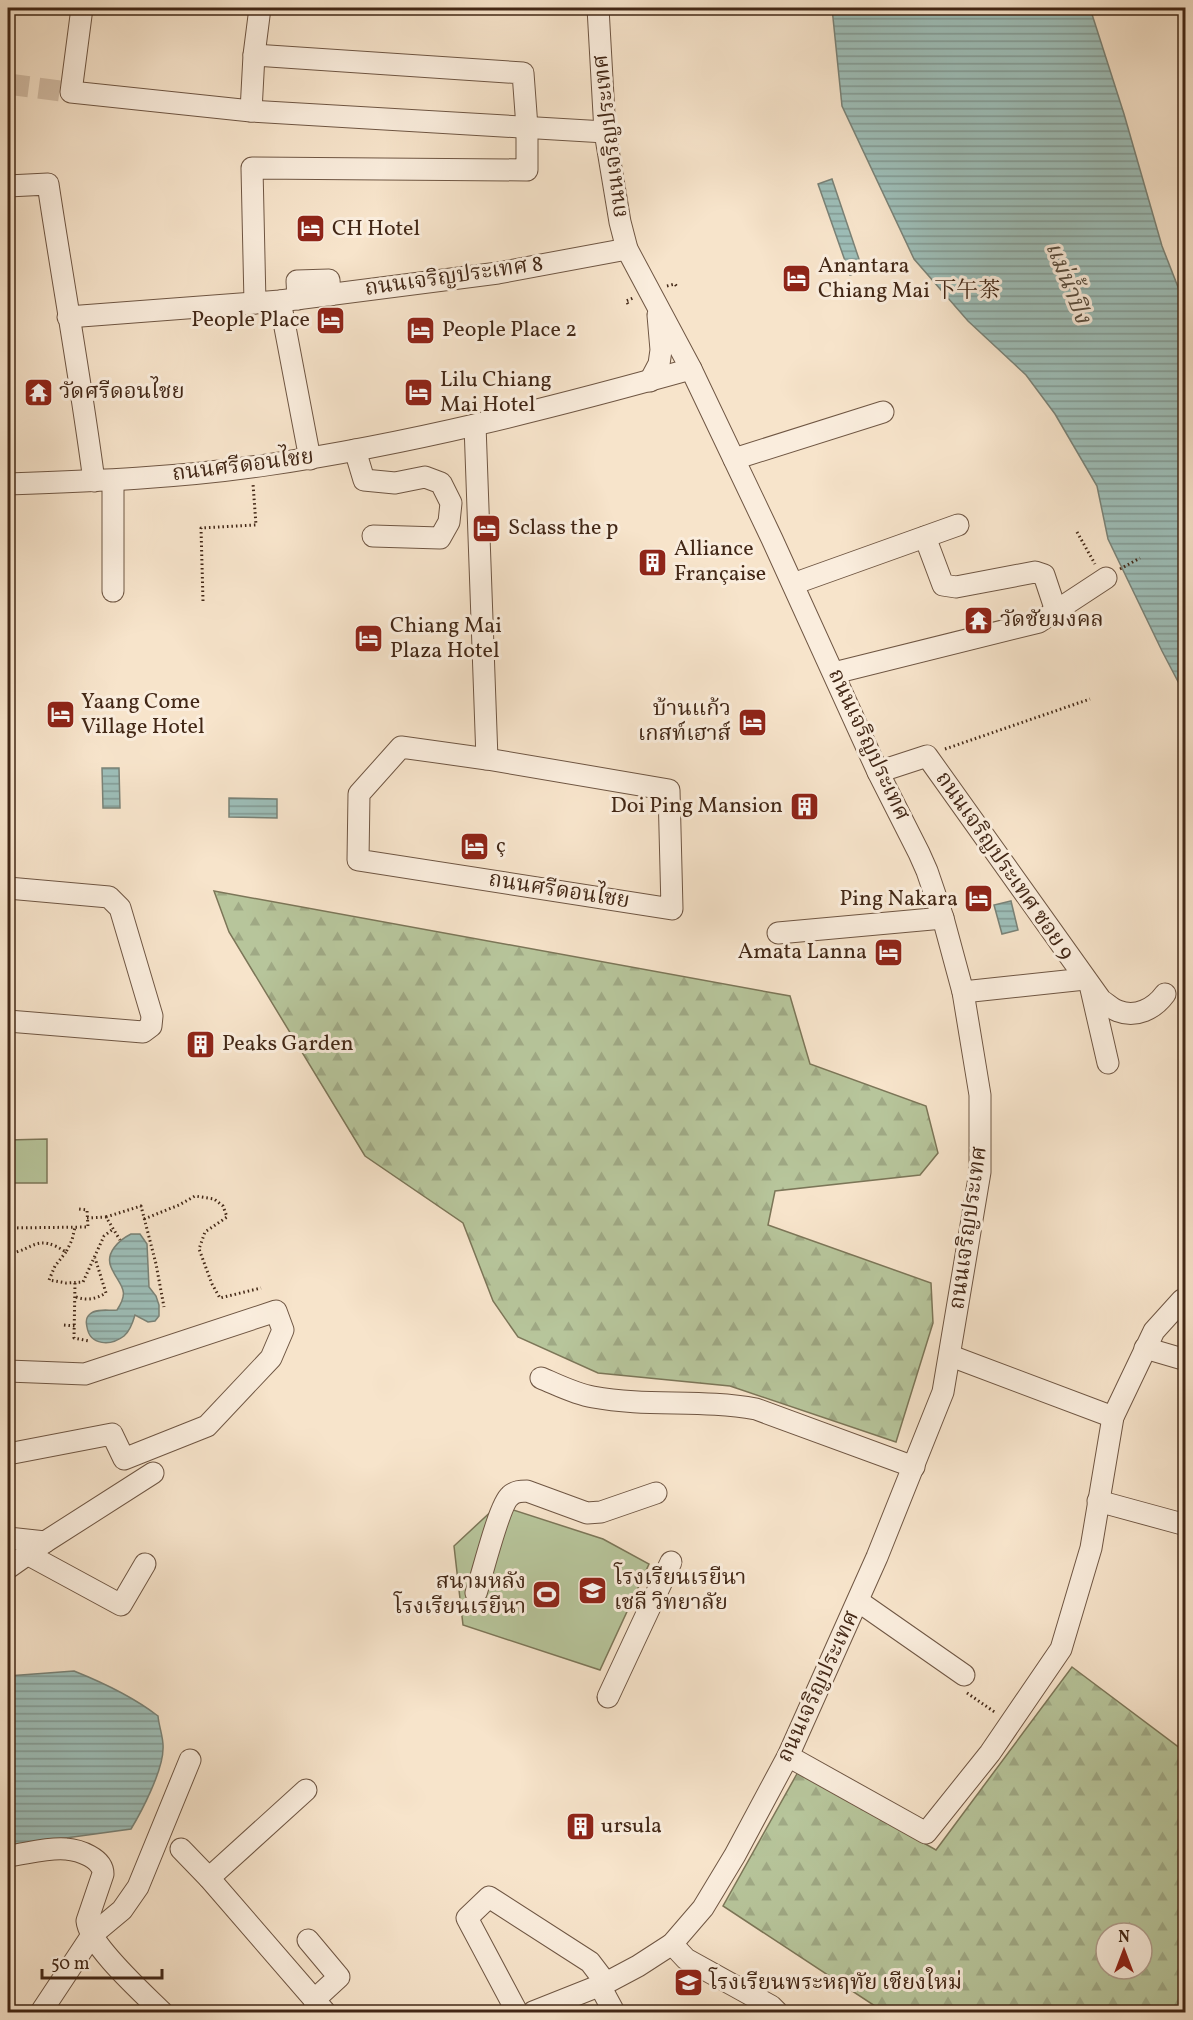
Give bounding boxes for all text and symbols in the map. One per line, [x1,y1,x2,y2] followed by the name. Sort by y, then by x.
[586,53,636,219] street label: ถนนเจริญประเทศ
[295,213,327,245] hotel icon: CH Hotel
[332,214,420,245] place label: CH Hotel
[1035,236,1102,330] water label: แม่น้ำปิง
[363,249,545,305] street label: ถนนเจริญประเทศ 8
[818,251,1000,307] place label: Anantara Chiang Mai 下午茶
[781,263,813,295] hotel icon: Anantara Chiang Mai 下午茶
[315,304,347,336] hotel icon: People Place
[191,305,310,336] place label: People Place
[405,314,437,346] hotel icon: People Place 2
[442,315,577,346] place label: People Place 2
[440,365,552,421] place label: Lilu Chiang Mai Hotel
[22,376,54,408] temple icon: วัดศรีดอนไชย
[59,376,185,408] place label: วัดศรีดอนไชย
[403,377,435,409] hotel icon: Lilu Chiang Mai Hotel
[170,441,316,490] street label: ถนนศรีดอนไชย
[471,512,503,544] hotel icon: Sclass the p
[508,513,618,544] place label: Sclass the p
[674,534,766,590] place label: Alliance Française
[637,546,669,578] building icon: Alliance Française
[963,604,995,636] temple icon: วัดชัยมงคล
[1000,605,1104,636] place label: วัดชัยมงคล
[390,611,502,667] place label: Chiang Mai Plaza Hotel
[353,623,385,655] hotel icon: Chiang Mai Plaza Hotel
[819,664,917,826] street label: ถนนเจริญประเทศ
[81,687,205,743] place label: Yaang Come Village Hotel
[638,694,731,750] place label: บ้านแก้ว เกสท์เฮาส์
[44,699,76,731] hotel icon: Yaang Come Village Hotel
[736,706,768,738] hotel icon: บ้านแก้ว เกสท์เฮาส์
[927,765,1081,967] street label: ถนนเจริญประเทศ ซอย 9
[788,790,820,822] building icon: Doi Ping Mansion
[611,791,783,822] place label: Doi Ping Mansion
[459,830,491,862] hotel icon: ç
[496,831,506,862] place label: ç
[486,864,632,917] street label: ถนนศรีดอนไชย
[963,883,995,915] hotel icon: Ping Nakara
[839,884,958,915] place label: Ping Nakara
[872,936,904,968] hotel icon: Amata Lanna
[738,937,867,968] place label: Amata Lanna
[185,1028,217,1060] building icon: Peaks Garden
[222,1029,354,1060] place label: Peaks Garden
[942,1144,996,1312] street label: ถนนเจริญประเทศ
[613,1562,746,1619] place label: โรงเรียนเรยีนา เชลี วิทยาลัย
[393,1567,526,1623] place label: สนามหลัง โรงเรียนเรยีนา
[577,1575,609,1607] school or university icon: โรงเรียนเรยีนา เชลี วิทยาลัย
[531,1579,563,1611] sports icon: สนามหลัง โรงเรียนเรยีนา
[770,1606,868,1768] street label: ถนนเจริญประเทศ
[564,1810,596,1842] building icon: ursula
[601,1811,662,1842] place label: ursula
[1094,1921,1154,1981] north arrow
[1118,1927,1130,1949] text: N
[42,1942,162,1980] scale bar
[51,1952,90,1977] text: 50 m
[672,1967,704,1999] school or university icon: โรงเรียนพระหฤทัย เชียงใหม่
[708,1967,962,1999] place label: โรงเรียนพระหฤทัย เชียงใหม่

